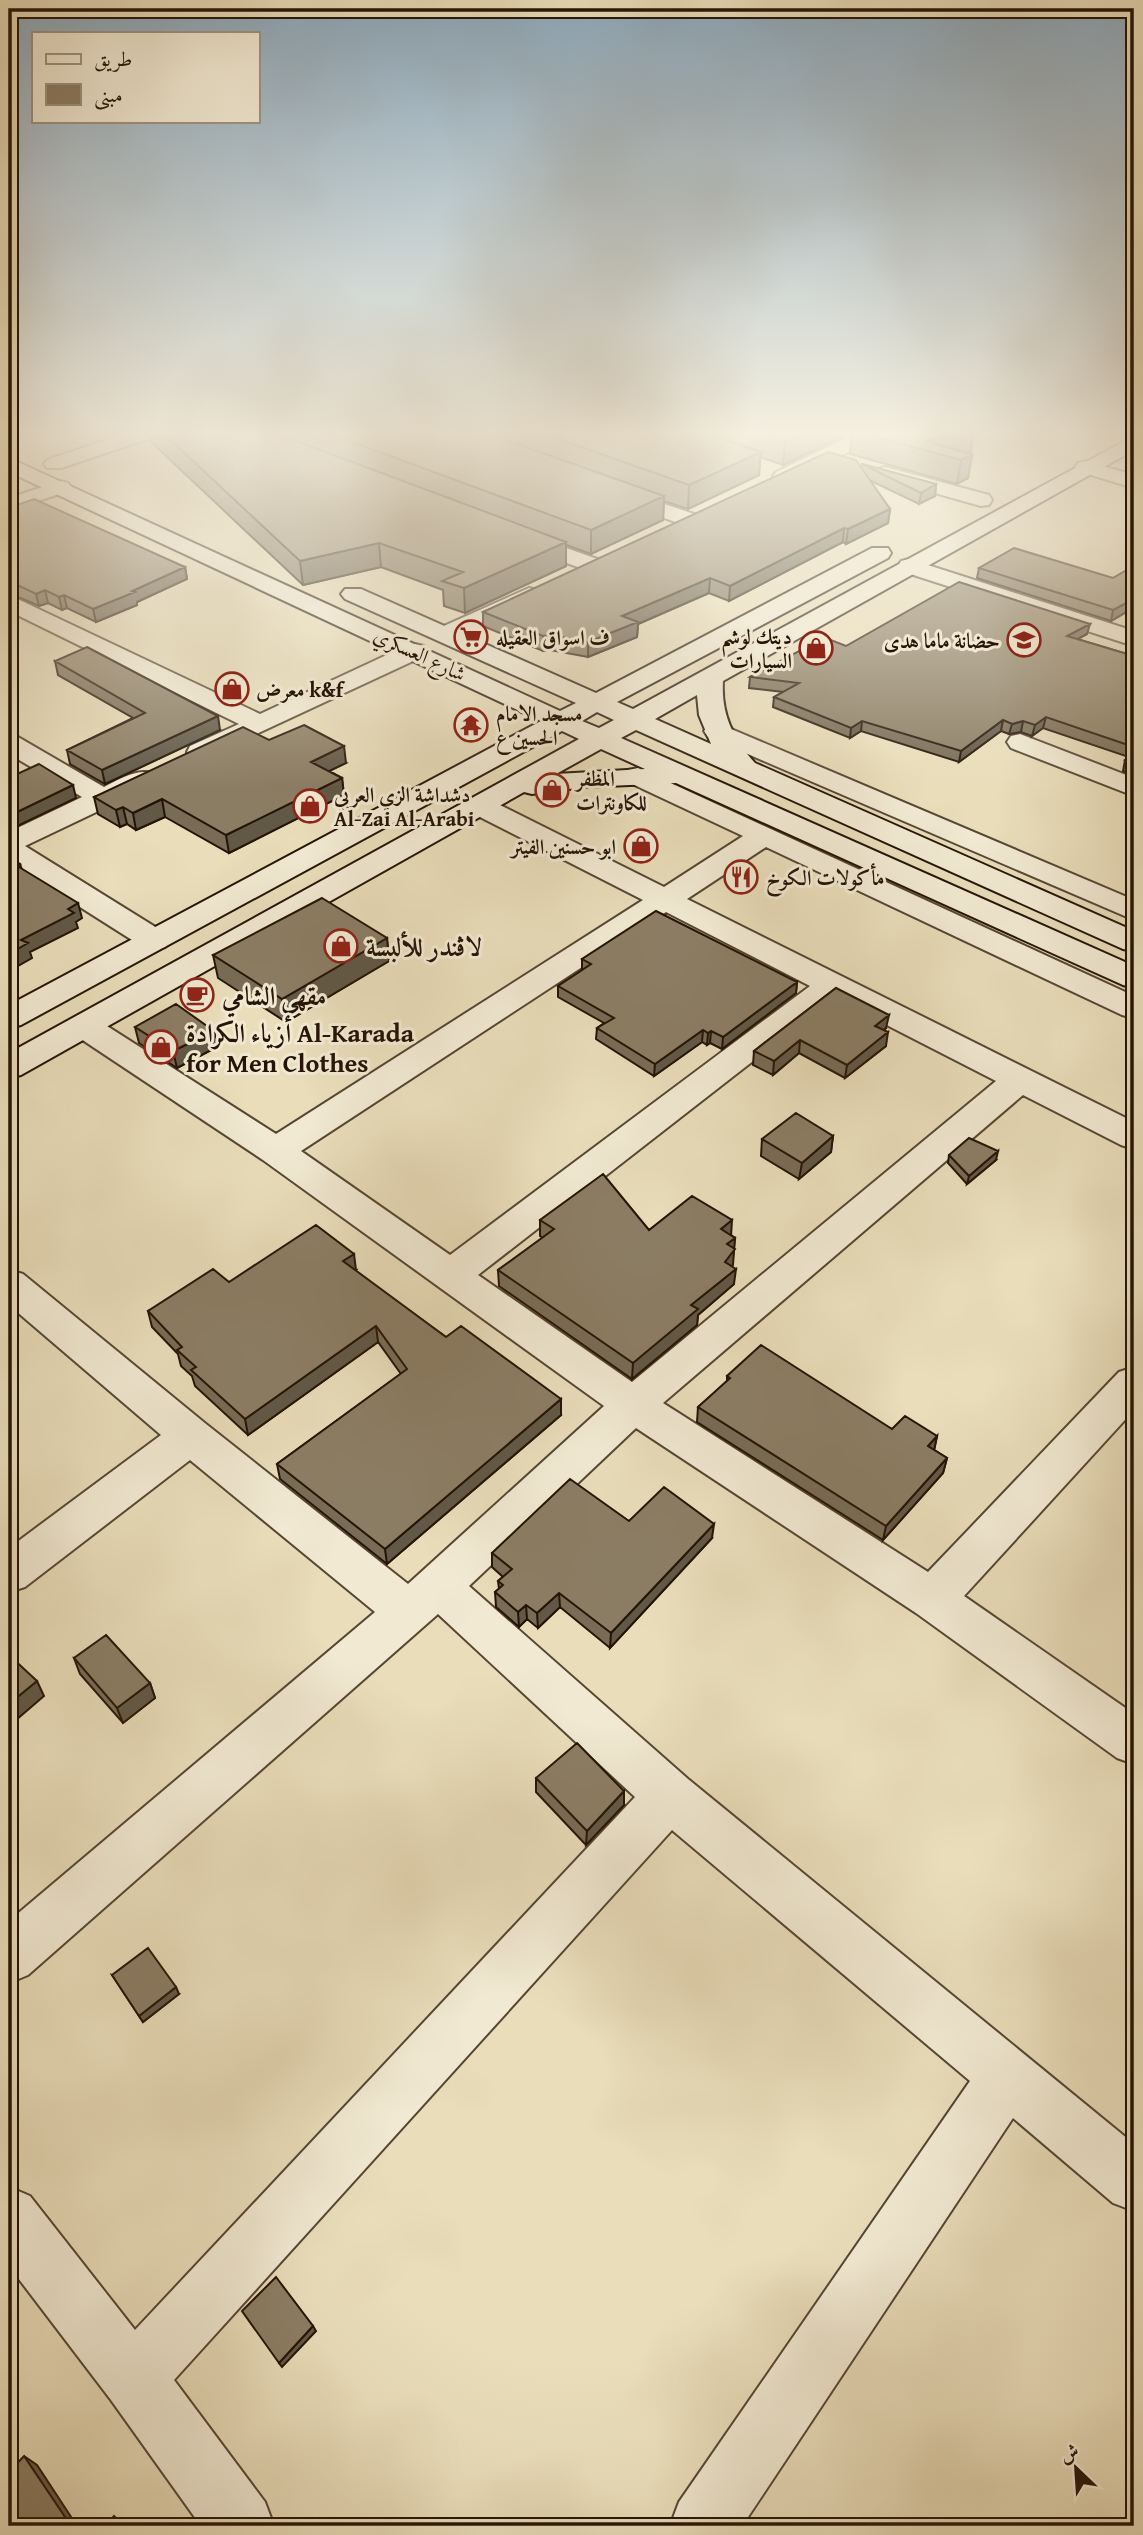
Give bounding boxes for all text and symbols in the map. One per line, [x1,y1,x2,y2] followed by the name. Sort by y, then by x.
[32,32,259,122] legend
[94,43,132,74] text: طريق
[94,79,123,110] text: مبنى
[452,618,490,656] supermarket icon: ف اسواق العقيله
[367,619,471,692] street label: شارع العسكري
[721,621,792,676] place label: ديتك لوشم السيارات
[1005,621,1043,659] school or university icon: حضانة ماما هدى
[496,622,610,653] place label: ف اسواق العقيله
[884,625,1000,656] place label: حضانة ماما هدى
[797,629,835,667] shop icon: ديتك لوشم السيارات
[213,670,251,708] shop icon: معرض k&f
[256,674,346,705] place label: معرض k&f
[496,698,582,755] place label: مسجد الامام الحسين ع
[452,706,490,744] temple icon: مسجد الامام الحسين ع
[574,763,647,818] place label: المظفر للكاونترات
[533,771,571,809] shop icon: المظفر للكاونترات
[333,779,475,834] place label: دشداشة الزي العربي Al-Zai Al-Arabi
[291,787,329,825] shop icon: دشداشة الزي العربي Al-Zai Al-Arabi
[622,827,660,865] shop icon: ابو حسنين الفيتر
[509,831,616,862] place label: ابو حسنين الفيتر
[722,858,760,896] restaurant icon: مأكولات الكوخ
[766,862,884,897] place label: مأكولات الكوخ
[322,927,360,965] shop icon: لاڤندر للألبسة
[366,927,482,966] place label: لاڤندر للألبسة
[178,976,216,1014] cafe icon: مقهى الشامي
[221,976,326,1018] place label: مقهى الشامي
[186,1013,415,1082] place label: أزياء الكرادة Al-Karada for Men Clothes
[142,1028,180,1066] shop icon: أزياء الكرادة Al-Karada for Men Clothes
[1042,2434,1112,2504] north arrow
[1054,2436,1083,2469] text: ش

